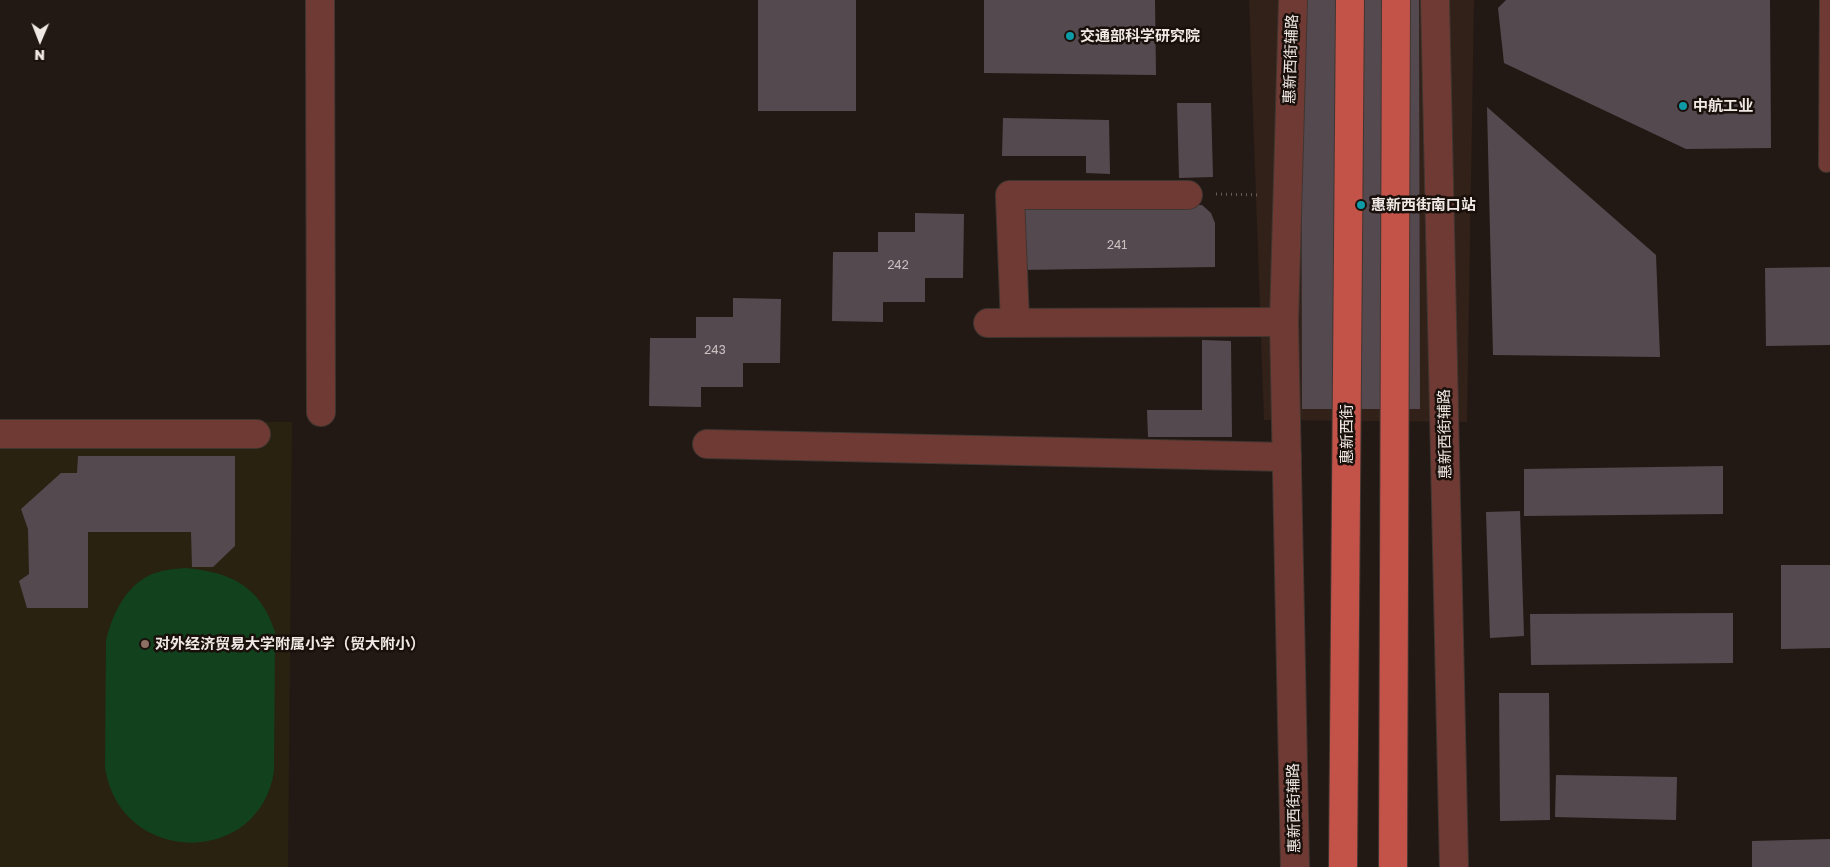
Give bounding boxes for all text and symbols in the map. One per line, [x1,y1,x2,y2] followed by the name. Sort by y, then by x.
[1280,14,1302,104] street label: 惠新西街辅路
[15,15,65,65] north arrow
[1080,27,1200,45] place label: 交通部科学研究院
[1064,30,1076,42] marker: 交通部科学研究院
[34,47,45,64] text: N
[1693,97,1753,115] place label: 中航工业
[1677,100,1689,112] marker: 中航工业
[1371,196,1476,214] place label: 惠新西街南口站
[1355,199,1367,211] marker: 惠新西街南口站
[1107,238,1127,252] house number: 241
[887,258,909,272] house number: 242
[704,343,726,357] house number: 243
[1435,389,1455,479] street label: 惠新西街辅路
[1338,404,1356,464] street label: 惠新西街
[155,635,425,653] place label: 对外经济贸易大学附属小学（贸大附小）
[139,638,151,650] marker: 对外经济贸易大学附属小学（贸大附小）
[1284,763,1304,853] street label: 惠新西街辅路

